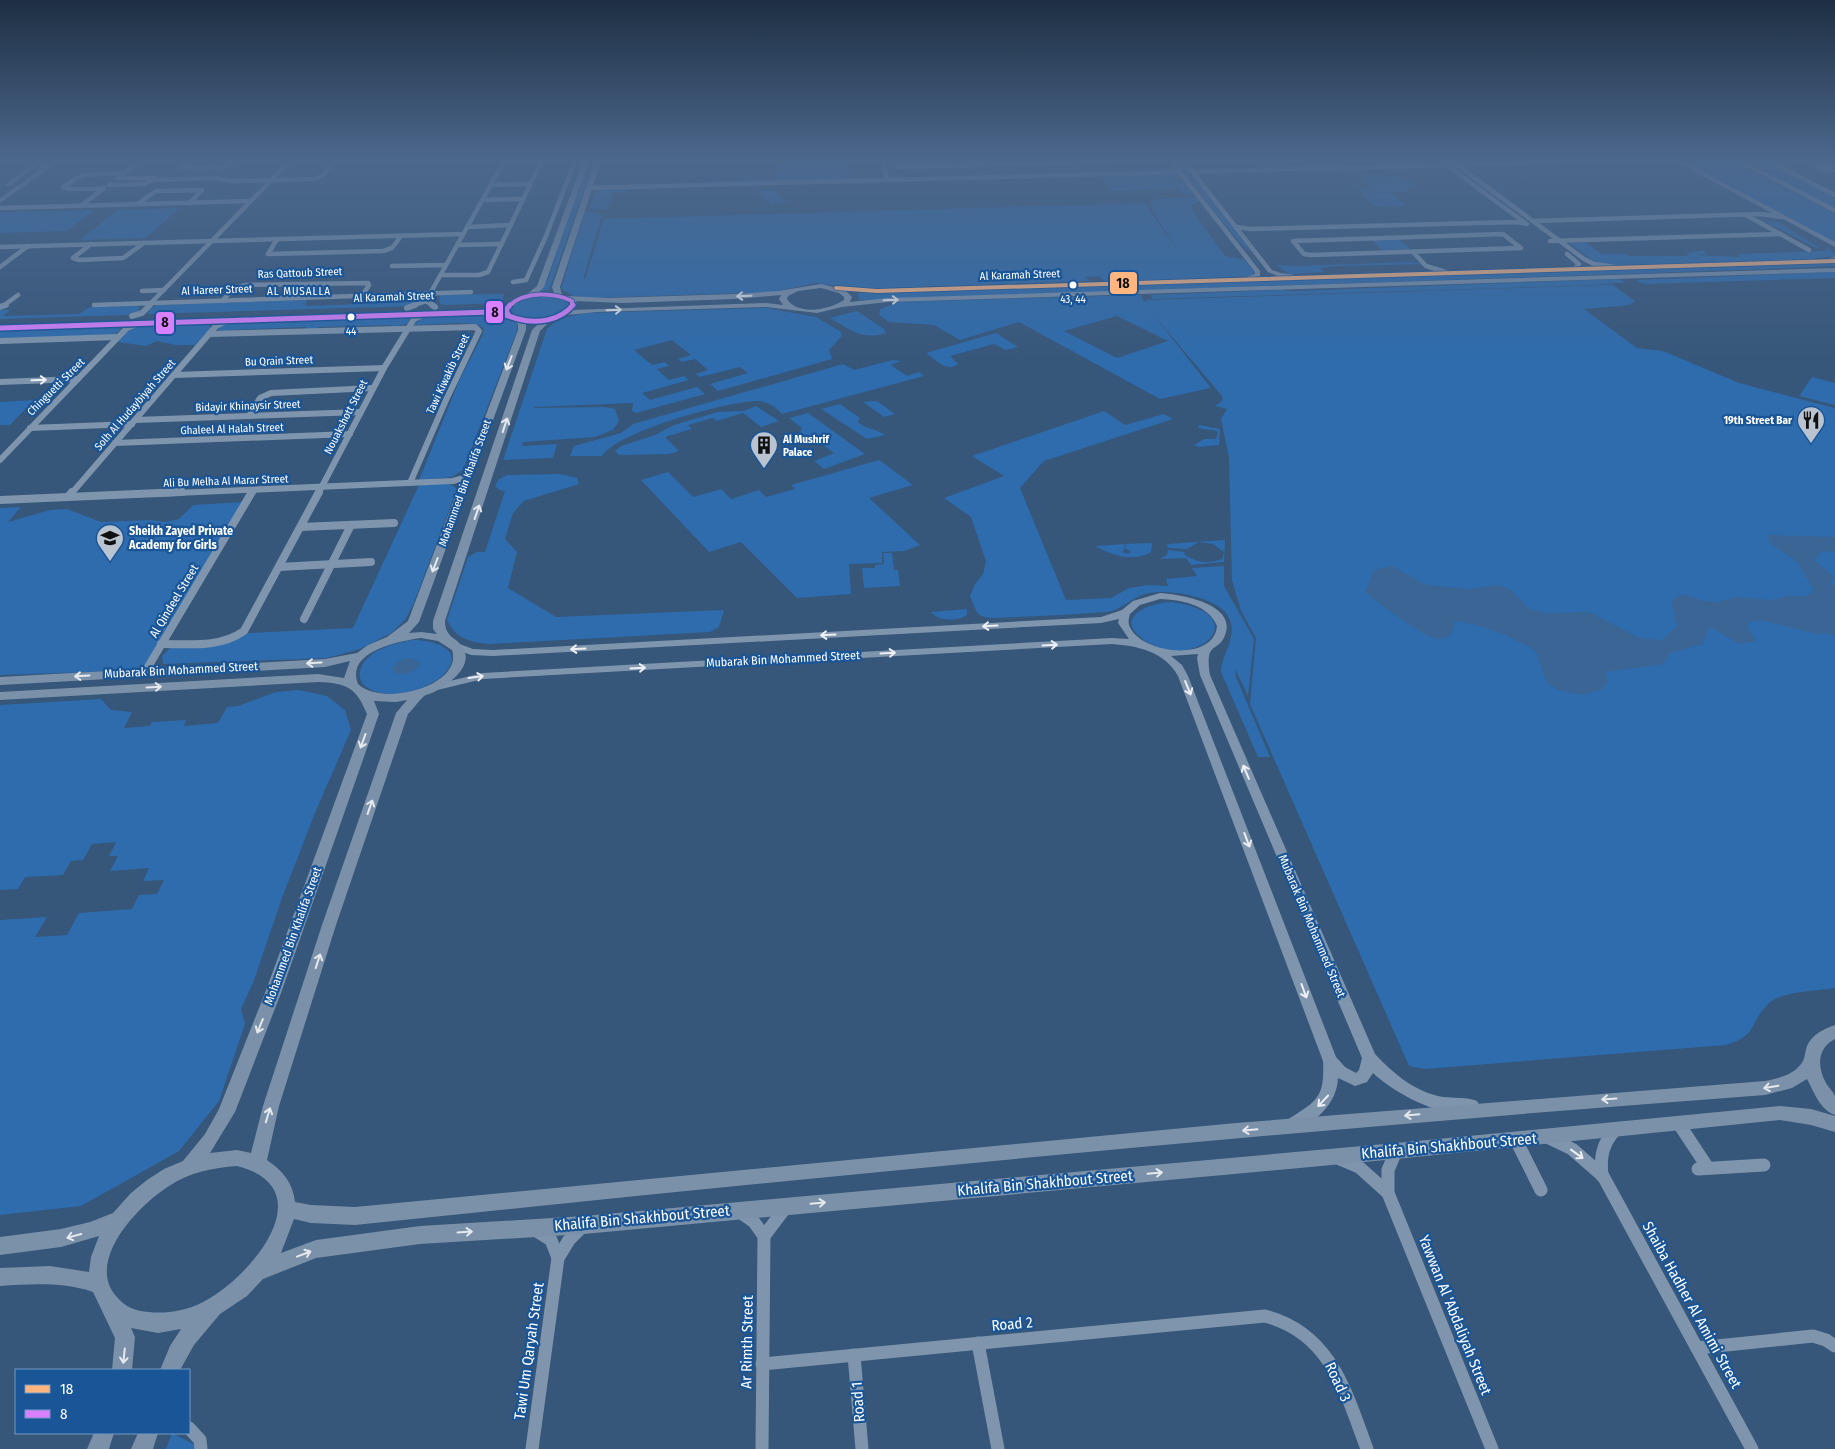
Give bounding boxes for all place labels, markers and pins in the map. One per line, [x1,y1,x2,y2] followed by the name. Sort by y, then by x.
[1068,280,1078,290] marker: 43, 44
[1060,293,1087,306] place label: 43, 44
[346,312,356,322] marker: 44
[346,325,357,338] place label: 44
[1796,405,1826,444] restaurant icon: 19th Street Bar
[1723,414,1793,427] place label: 19th Street Bar
[749,430,779,469] building icon: Al Mushrif Palace
[782,433,830,459] place label: Al Mushrif Palace
[95,523,125,562] school or university icon: Sheikh Zayed Private Academy for Girls
[128,524,233,552] place label: Sheikh Zayed Private Academy for Girls

